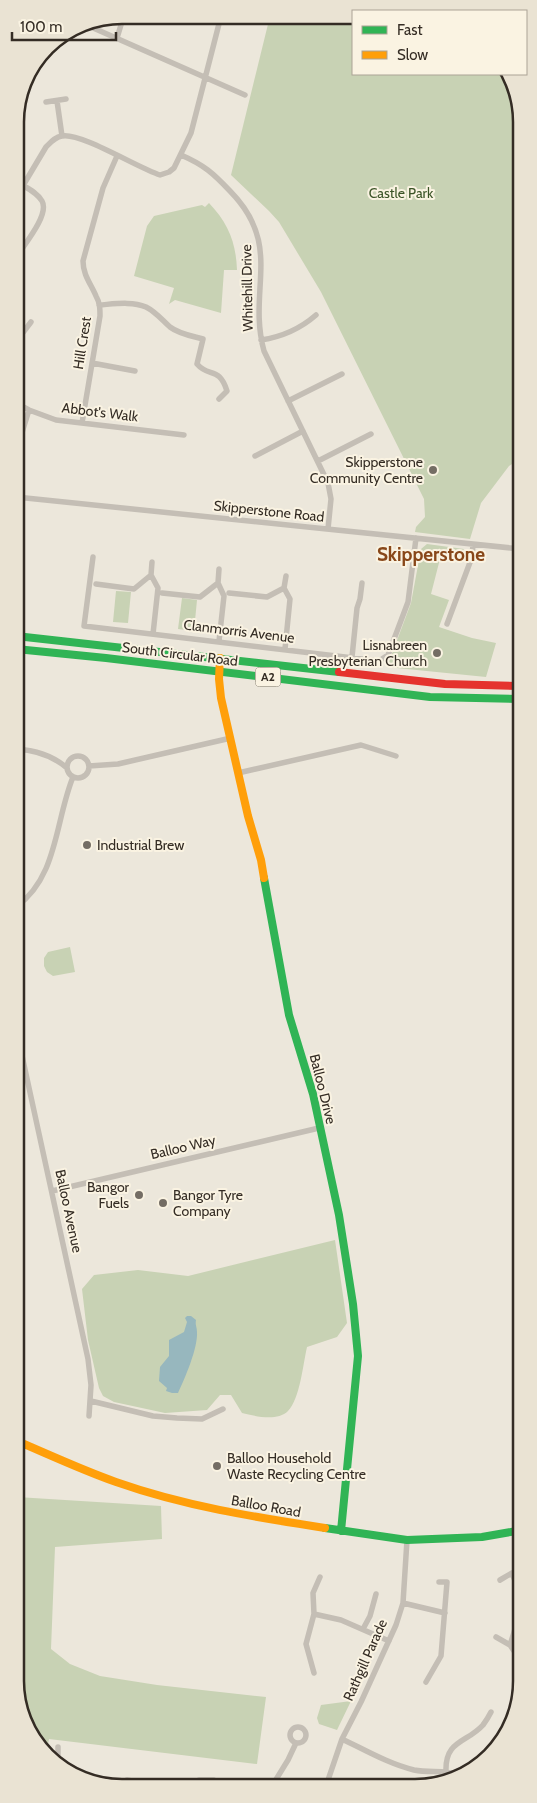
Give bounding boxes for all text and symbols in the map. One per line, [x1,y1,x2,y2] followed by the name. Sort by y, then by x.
[12,10,116,42] scale bar
[352,10,527,75] legend
[20,18,62,36] text: 100 m
[397,21,422,39] text: Fast
[397,46,428,64] text: Slow
[369,184,434,202] park label: Castle Park
[237,244,257,332] street label: Whitehill Drive
[69,315,95,371] street label: Hill Crest
[61,398,140,426] street label: Abbot's Walk
[310,453,423,487] place label: Skipperstone Community Centre
[427,464,439,476] marker: Skipperstone Community Centre
[213,496,325,526] street label: Skipperstone Road
[377,543,485,566] district label: Skipperstone
[183,615,295,647] street label: Clanmorris Avenue
[309,636,427,670] place label: Lisnabreen Presbyterian Church
[121,638,239,670] street label: South Circular Road
[431,647,443,659] marker: Lisnabreen Presbyterian Church
[256,668,280,686] road number: A2
[97,836,184,854] place label: Industrial Brew
[81,839,93,851] marker: Industrial Brew
[306,1052,340,1126] street label: Balloo Drive
[149,1131,217,1163] street label: Balloo Way
[51,1168,87,1254] street label: Balloo Avenue
[87,1178,130,1212] place label: Bangor Fuels
[173,1186,243,1220] place label: Bangor Tyre Company
[133,1189,145,1201] marker: Bangor Fuels
[157,1197,169,1209] marker: Bangor Tyre Company
[227,1449,366,1483] place label: Balloo Household Waste Recycling Centre
[211,1460,223,1472] marker: Balloo Household Waste Recycling Centre
[230,1491,302,1521] street label: Balloo Road
[339,1616,391,1704] street label: Rathgill Parade

